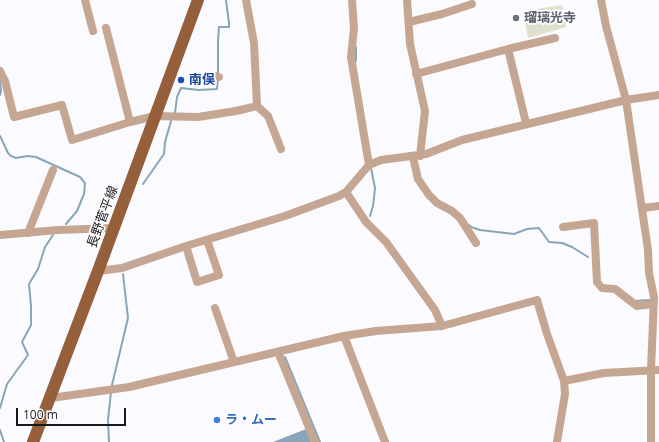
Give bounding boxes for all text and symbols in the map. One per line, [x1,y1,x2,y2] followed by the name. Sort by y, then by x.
[524,10,576,26] place label: 瑠璃光寺
[511,13,521,23] marker: 瑠璃光寺
[189,72,215,88] place label: 南俣
[176,75,186,85] marker: 南俣
[85,184,121,250] street label: 長野菅平線
[18,400,128,426] scale bar
[23,406,58,423] text: 100 m
[225,412,277,428] place label: ラ・ムー
[212,415,222,425] marker: ラ・ムー

